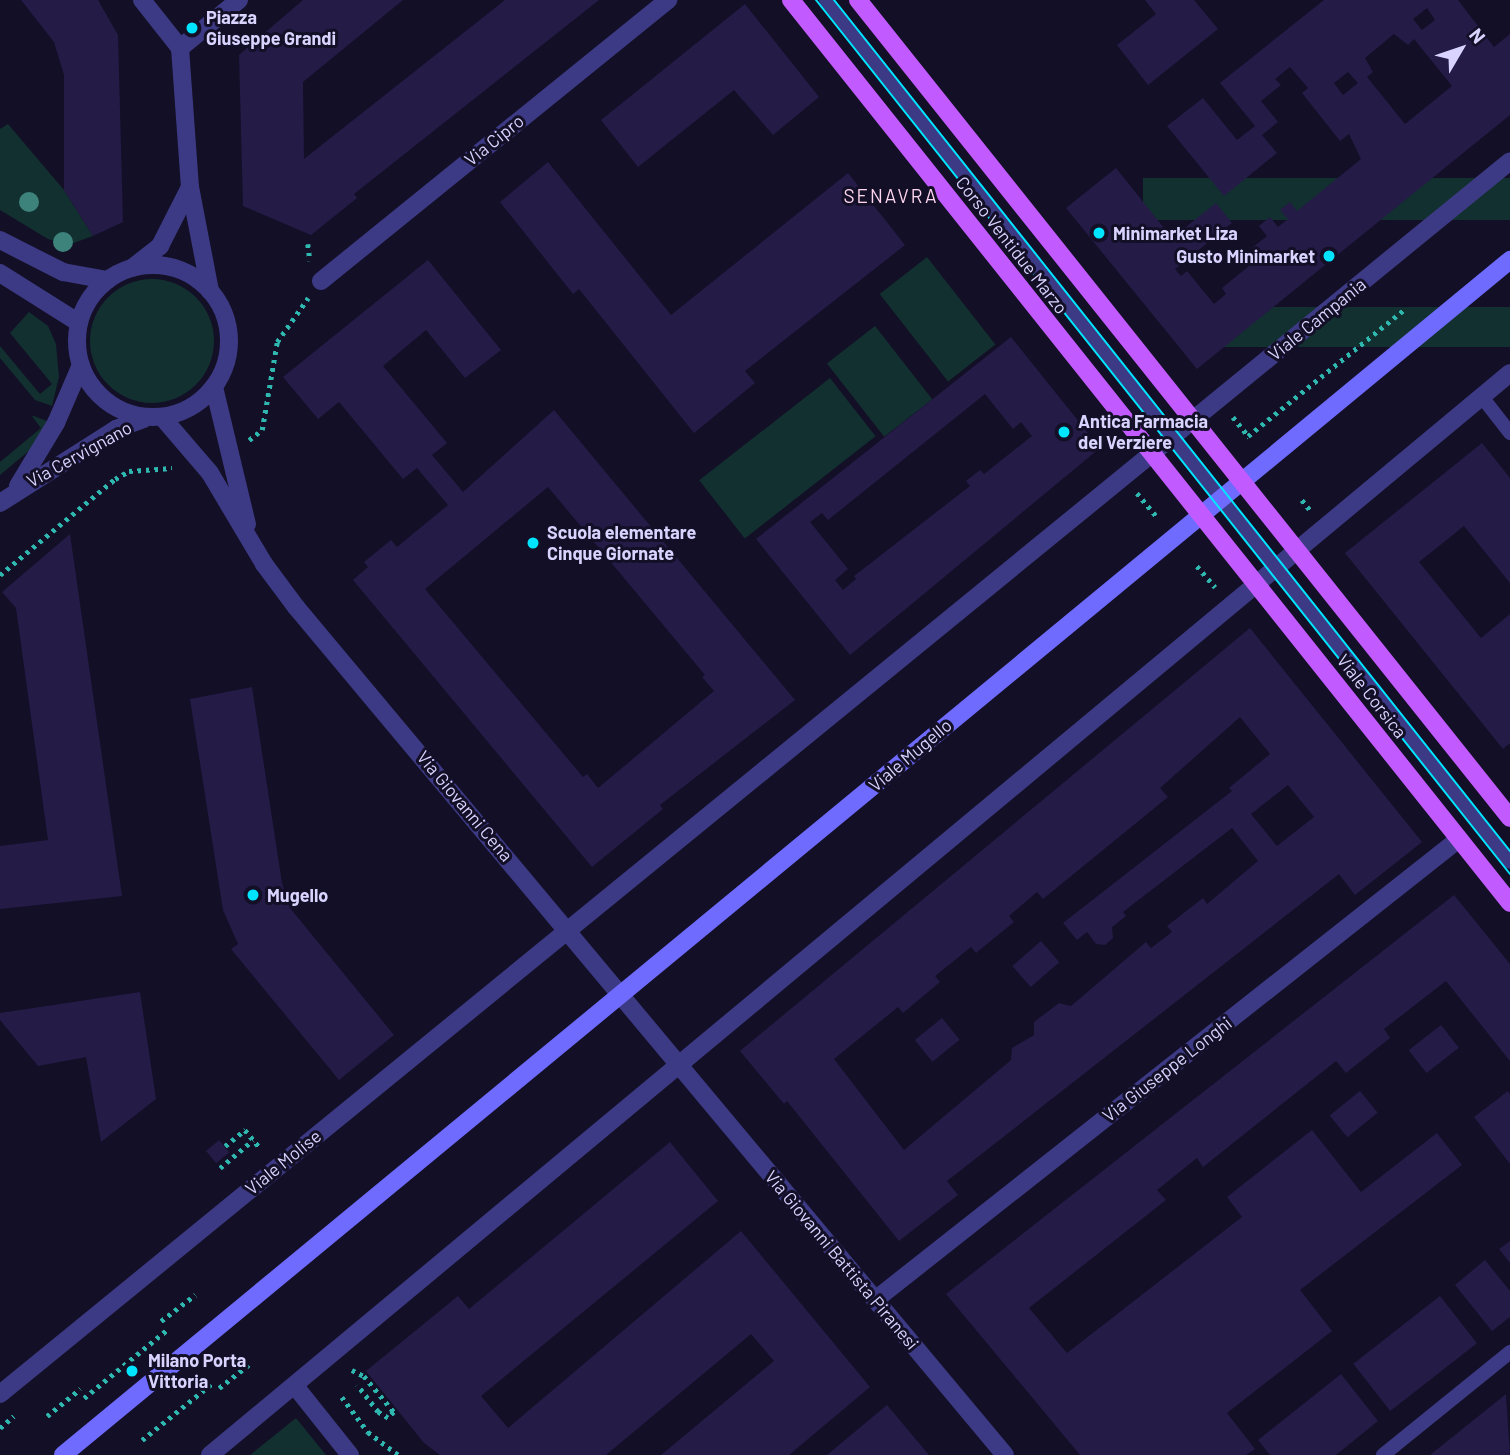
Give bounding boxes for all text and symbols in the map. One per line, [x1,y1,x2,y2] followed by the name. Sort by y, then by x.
[206,7,336,50] place label: Piazza Giuseppe Grandi
[1426,14,1496,84] north arrow
[184,20,200,36] marker: Piazza Giuseppe Grandi
[1465,23,1491,48] text: N
[460,110,528,170] street label: Via Cipro
[952,172,1072,318] street label: Corso Ventidue Marzo
[844,185,938,207] district label: SENAVRA
[1113,222,1238,244] place label: Minimarket Liza
[1091,225,1107,241] marker: Minimarket Liza
[1176,245,1315,267] place label: Gusto Minimarket
[1321,248,1337,264] marker: Gusto Minimarket
[1264,273,1370,365] street label: Viale Campania
[1078,411,1208,453] place label: Antica Farmacia del Verziere
[23,416,135,492] street label: Via Cervignano
[1056,424,1072,440] marker: Antica Farmacia del Verziere
[547,522,696,564] place label: Scuola elementare Cinque Giornate
[525,535,541,551] marker: Scuola elementare Cinque Giornate
[1332,650,1412,742] street label: Viale Corsica
[864,714,956,796] street label: Viale Mugello
[412,746,518,866] street label: Via Giovanni Cena
[267,884,328,906] place label: Mugello
[245,887,261,903] marker: Mugello
[1098,1012,1236,1126] street label: Via Giuseppe Longhi
[241,1125,325,1199] street label: Viale Molise
[761,1166,923,1354] street label: Via Giovanni Battista Piranesi
[148,1350,246,1392] place label: Milano Porta Vittoria
[122,1361,142,1381] marker: Milano Porta Vittoria

